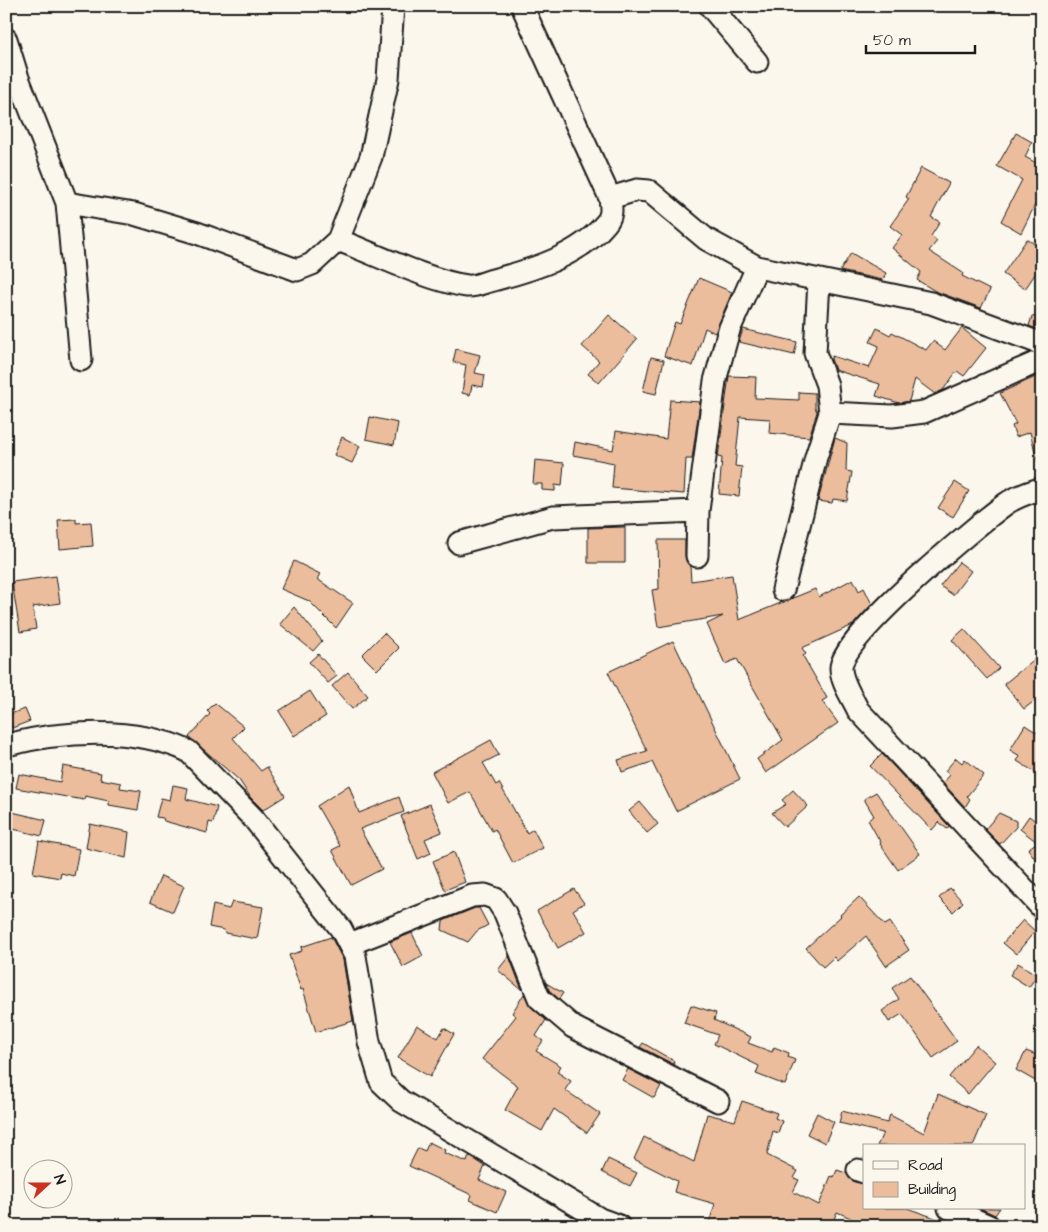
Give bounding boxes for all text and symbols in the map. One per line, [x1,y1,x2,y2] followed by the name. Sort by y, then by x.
[866,22,974,54] scale bar
[873,30,911,51] text: 50 m
[863,1144,1026,1210] legend
[908,1155,943,1176] text: Road
[22,1160,72,1210] north arrow
[48,1172,70,1188] text: N
[908,1179,956,1201] text: Building

